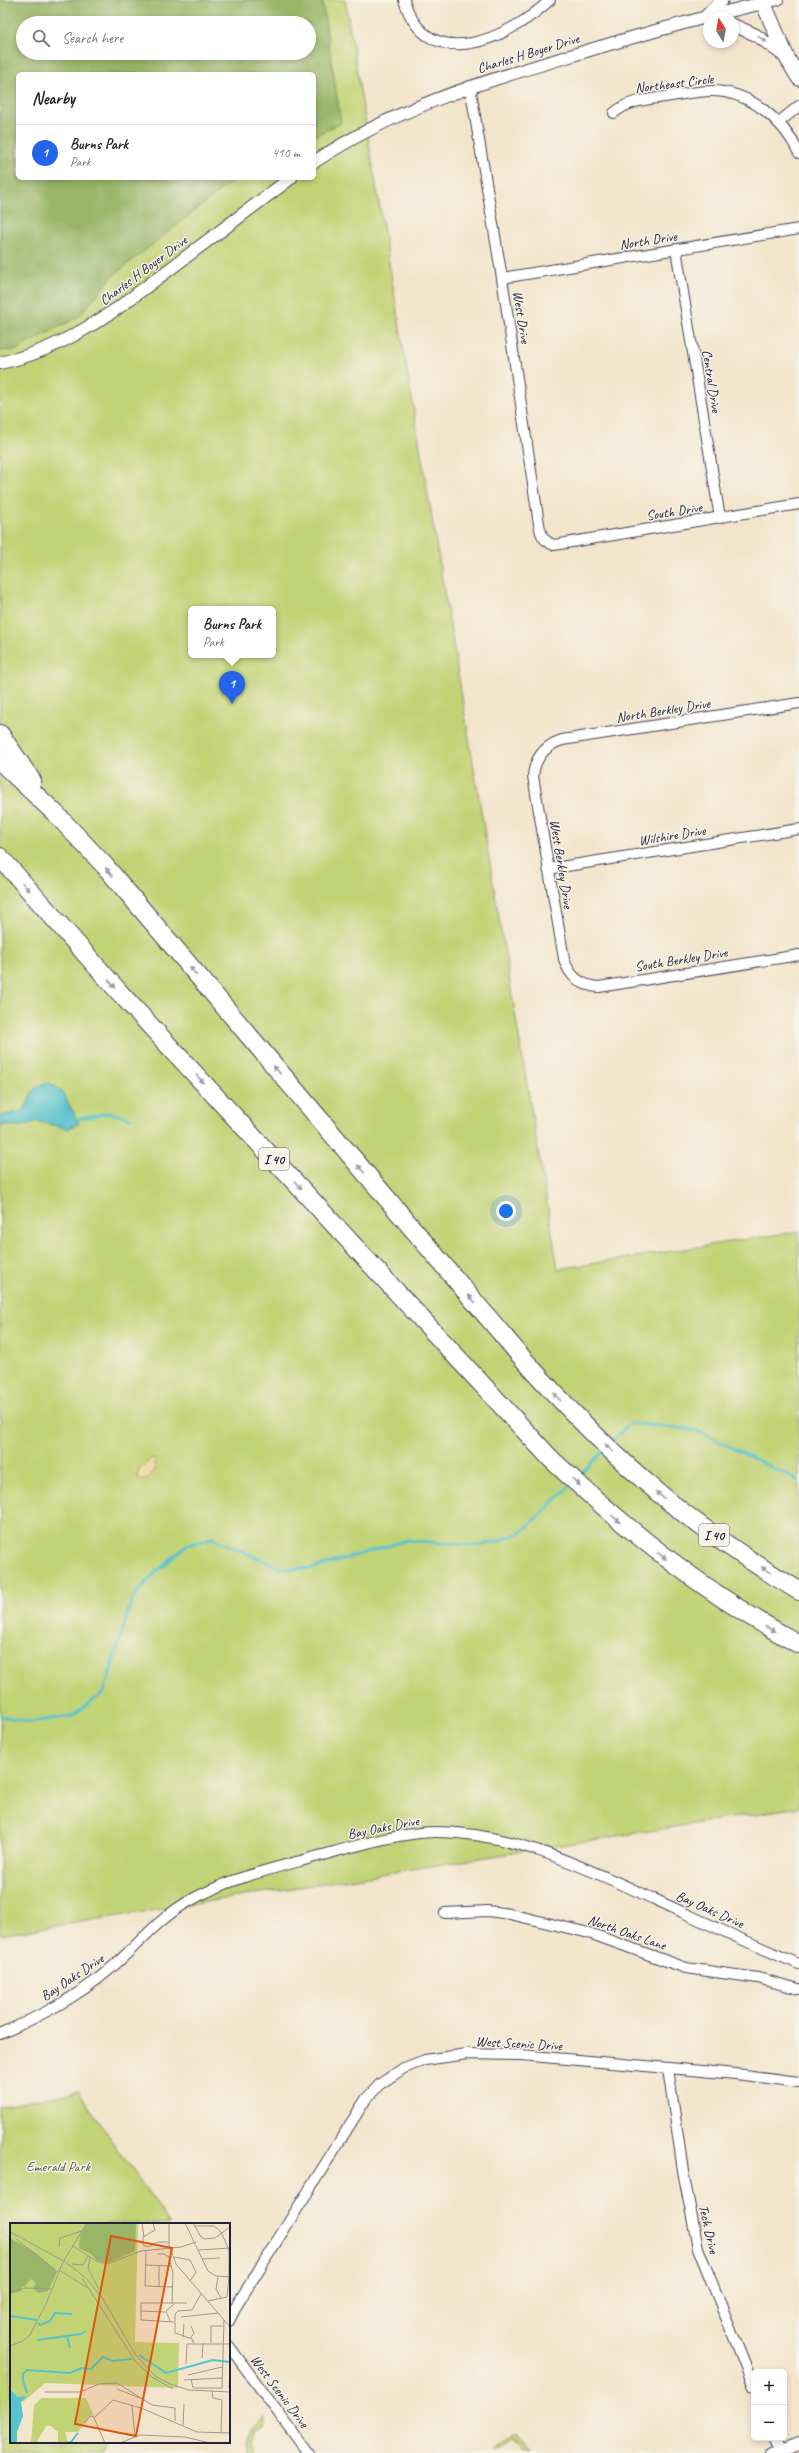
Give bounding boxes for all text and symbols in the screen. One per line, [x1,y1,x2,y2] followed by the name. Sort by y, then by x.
[703,12,739,48] north arrow
[16,16,316,60] search box
[30,27,52,49] icon: search
[62,29,123,48] text: Search here
[475,30,582,77] street label: Charles H Boyer Drive
[756,35,767,43] one-way arrow
[634,70,716,97] street label: Northeast Circle
[32,88,75,109] text: Nearby
[70,135,128,154] text: Burns Park
[42,145,48,161] text: 1
[272,145,300,161] text: 410 m
[70,154,91,170] text: Park
[618,227,679,253] street label: North Drive
[96,231,192,309] street label: Charles H Boyer Drive
[509,290,534,346] street label: West Drive
[698,348,725,415] street label: Central Drive
[645,498,705,524] street label: South Drive
[188,606,276,658] popup
[203,615,261,634] text: Burns Park
[203,634,224,650] text: Park
[219,671,245,704] pin: 1
[615,694,713,726] street label: North Berkley Drive
[546,818,577,911] street label: West Berkley Drive
[638,822,708,849] street label: Wilshire Drive
[105,866,114,877] one-way arrow
[21,882,30,891] one-way arrow
[634,944,730,975] street label: South Berkley Drive
[189,965,198,976] one-way arrow
[107,979,117,989] one-way arrow
[273,1065,282,1075] one-way arrow
[196,1074,205,1084] one-way arrow
[259,1148,289,1170] road number: I 40
[357,1164,366,1175] one-way arrow
[293,1180,302,1191] one-way arrow
[496,1201,516,1221] your location
[467,1293,476,1304] one-way arrow
[552,1392,562,1402] one-way arrow
[604,1444,614,1453] one-way arrow
[571,1478,581,1487] one-way arrow
[655,1490,666,1499] one-way arrow
[611,1514,622,1523] one-way arrow
[699,1524,729,1546] road number: I 40
[657,1552,668,1560] one-way arrow
[760,1567,772,1574] one-way arrow
[764,1625,776,1632] one-way arrow
[346,1812,422,1843] street label: Bay Oaks Drive
[673,1887,748,1932] street label: Bay Oaks Drive
[586,1911,669,1954] street label: North Oaks Lane
[38,1949,108,2005] street label: Bay Oaks Drive
[475,2033,564,2054] street label: West Scenic Drive
[26,2158,91,2175] park label: Emerald Park
[695,2203,723,2256] street label: Tech Drive
[10,2223,230,2443] inset map
[247,2352,313,2432] street label: West Scenic Drive
[751,2369,787,2441] map controls
[751,2369,787,2405] button: +
[751,2405,787,2441] button: −

